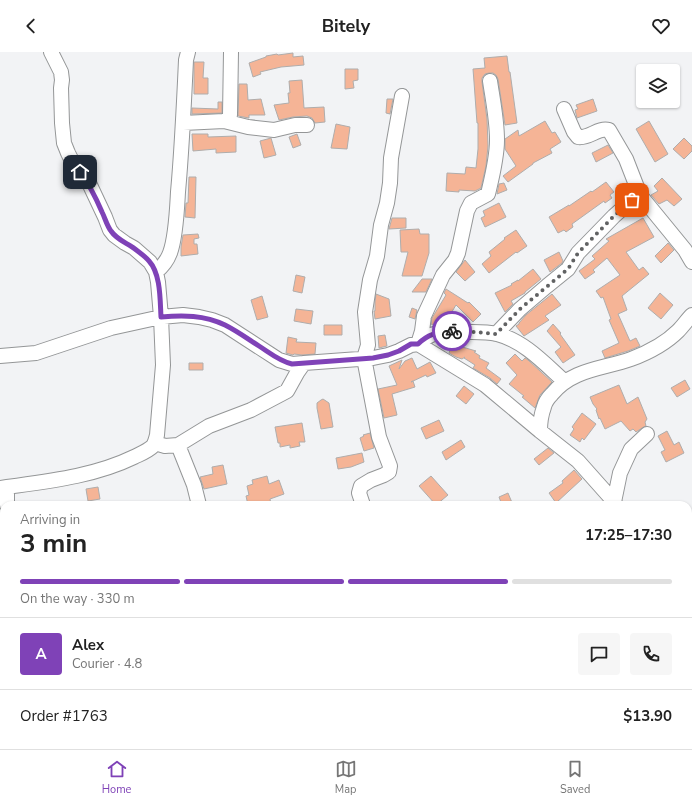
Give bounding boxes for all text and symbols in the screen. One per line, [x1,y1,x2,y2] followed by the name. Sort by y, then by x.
[322,14,370,38] text: Bitely
[20,15,42,37] icon: back
[650,15,672,37] icon: heart
[636,64,680,108] map controls
[636,64,680,108] button: layers
[63,155,97,189] pin
[69,161,91,183] icon: home
[615,183,649,217] pin
[621,189,643,211] icon: bag
[432,311,472,351] courier
[441,320,463,342] icon: bike
[20,511,80,529] text: Arriving in
[585,525,672,545] text: 17:25–17:30
[20,526,87,561] text: 3 min
[20,590,135,608] text: On the way · 330 m
[578,633,620,675] button: chat
[630,633,672,675] button: phone
[72,635,104,655] text: Alex
[35,644,47,664] text: A
[72,655,142,673] text: Courier · 4.8
[20,706,108,726] text: Order #1763
[623,706,672,726] text: $13.90
[102,758,131,797] tab: Home
[335,758,357,797] tab: Map
[560,758,590,797] tab: Saved

